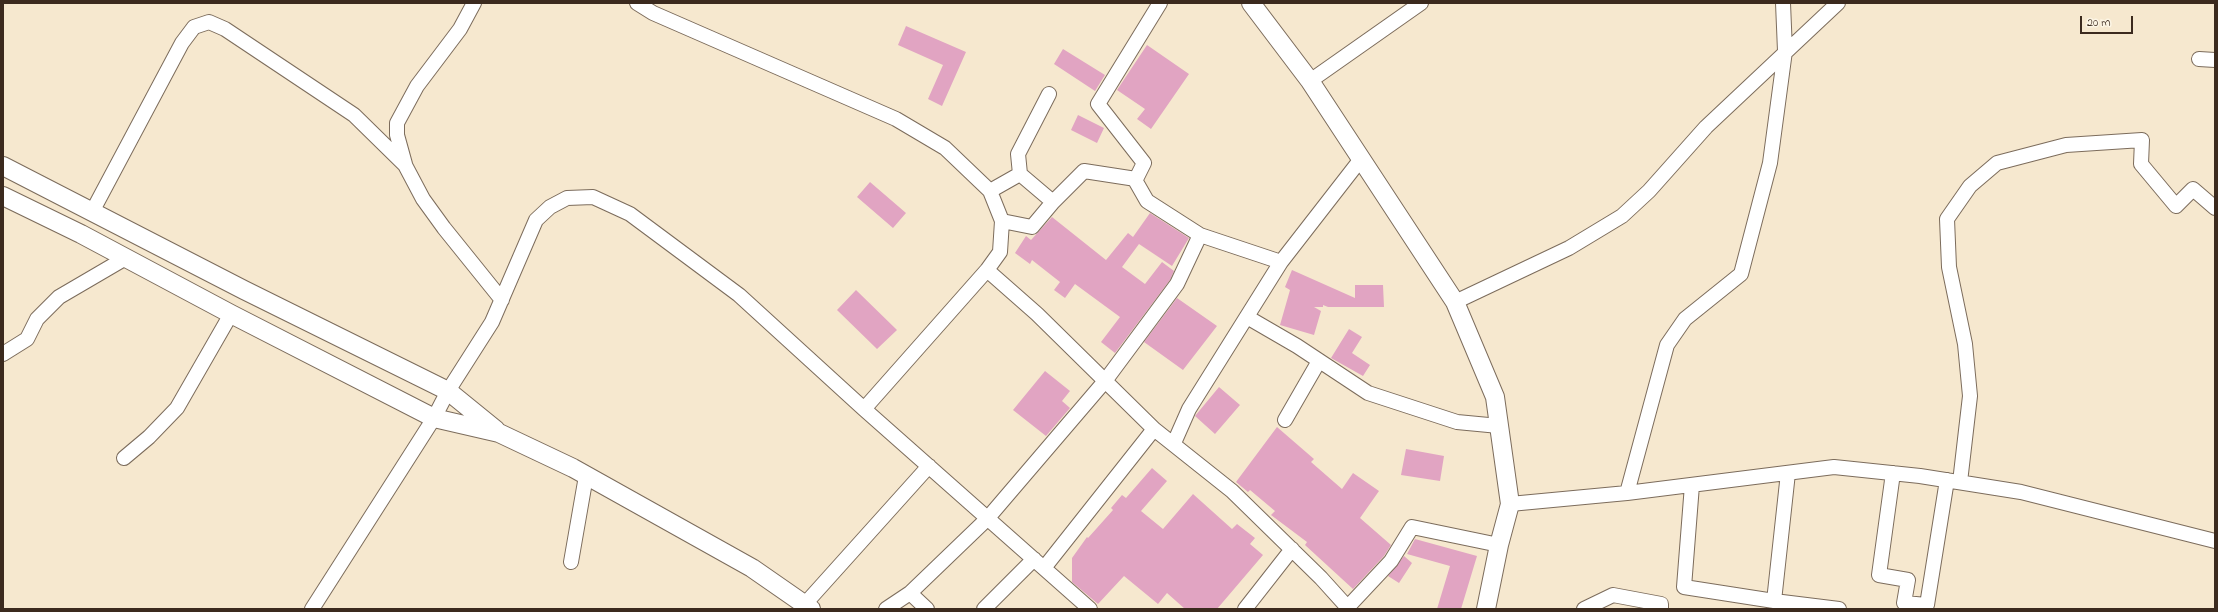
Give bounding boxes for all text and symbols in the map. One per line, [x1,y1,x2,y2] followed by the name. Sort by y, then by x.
[2082,8,2135,34] scale bar
[2087,14,2110,32] text: 20 m

